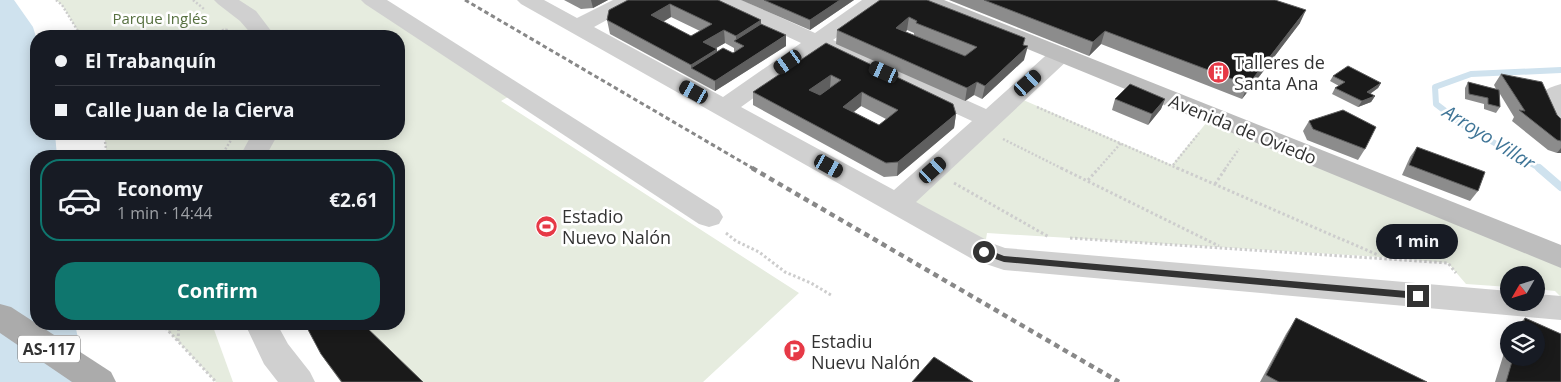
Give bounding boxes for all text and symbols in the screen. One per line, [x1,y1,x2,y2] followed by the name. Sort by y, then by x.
[112,8,208,28] park label: Parque Inglés
[771,47,804,77] car
[85,48,216,74] text: El Trabanquín
[1234,50,1325,95] place label: Talleres de Santa Ana
[867,59,900,85] car
[1206,60,1230,84] building icon: Talleres de Santa Ana
[1011,67,1044,99] car
[677,78,710,106] car
[1166,88,1320,170] street label: Avenida de Oviedo
[85,97,294,123] text: Calle Juan de la Cierva
[1436,97,1541,176] water label: Arroyo Villar
[812,152,845,180] car
[916,154,949,186] car
[117,176,203,202] text: Economy
[57,178,102,223] icon: car
[329,187,378,213] text: €2.61
[117,202,212,224] text: 1 min · 14:44
[562,204,671,249] place label: Estadio Nuevo Nalón
[534,214,558,238] sports icon: Estadio Nuevo Nalón
[1377,224,1459,258] callout: 1 min
[1395,230,1439,252] text: 1 min
[973,241,995,263] route start
[55,262,380,320] button: Confirm
[1500,266,1545,311] north arrow
[1500,266,1545,366] map controls
[1407,285,1429,307] route end
[1500,321,1545,366] button: layers
[811,329,920,374] place label: Estadiu Nuevu Nalón
[18,336,80,362] road number: AS-117
[783,339,807,363] parking icon: Estadiu Nuevu Nalón

